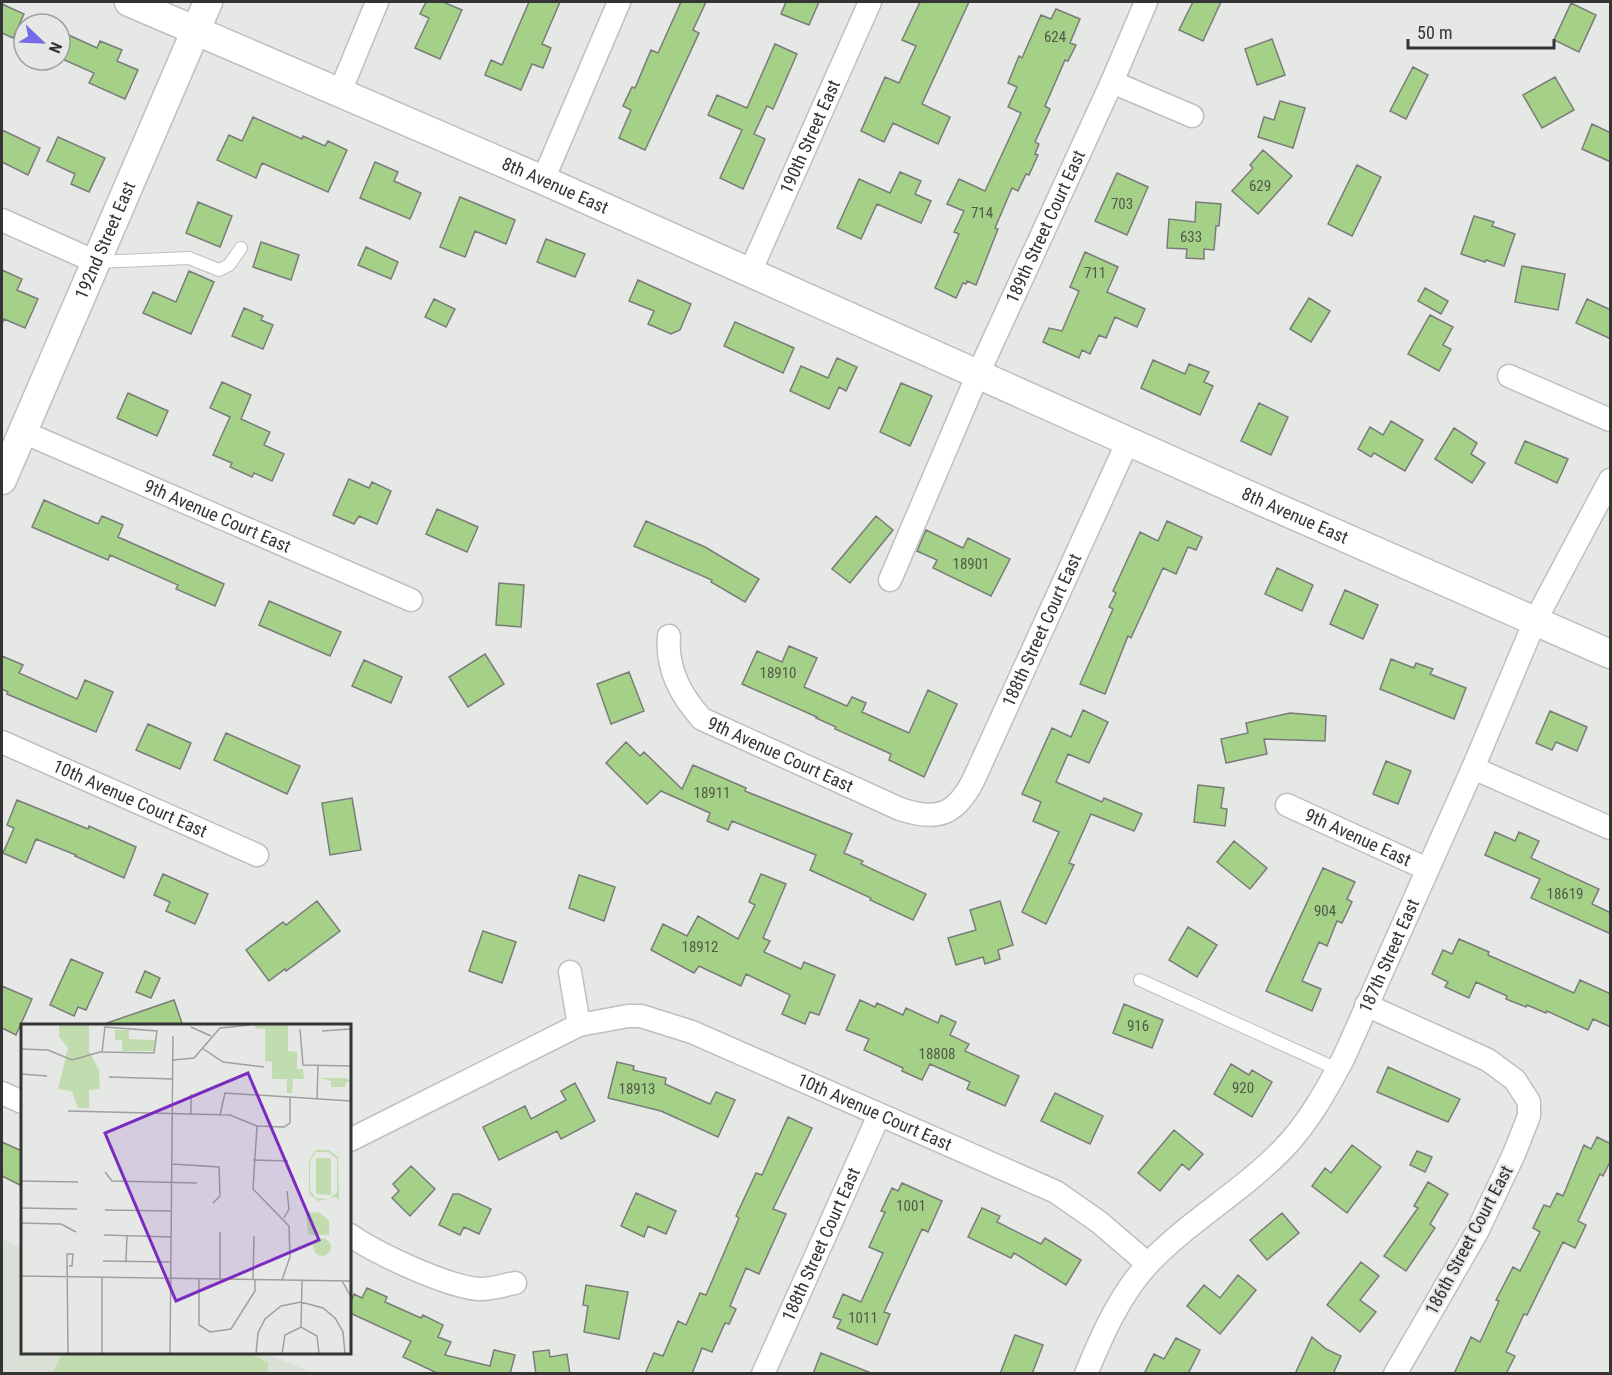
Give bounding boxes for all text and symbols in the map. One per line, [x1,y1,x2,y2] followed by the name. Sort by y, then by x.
[12,12,72,72] north arrow
[1408,12,1554,50] scale bar
[1417,22,1452,43] text: 50 m
[1044,28,1066,46] house number: 624
[45,39,66,56] text: N
[775,76,844,197] street label: 190th Street East
[1001,147,1089,306] street label: 189th Street Court East
[499,153,612,218] street label: 8th Avenue East
[1249,177,1271,195] house number: 629
[70,178,139,302] street label: 192nd Street East
[1111,195,1133,213] house number: 703
[971,204,993,222] house number: 714
[1180,228,1202,246] house number: 633
[1084,264,1106,282] house number: 711
[141,475,294,557] street label: 9th Avenue Court East
[1239,482,1352,548] street label: 8th Avenue East
[997,550,1085,710] street label: 188th Street Court East
[952,555,990,573] house number: 18901
[759,664,797,682] house number: 18910
[704,712,857,796] street label: 9th Avenue Court East
[50,755,211,842] street label: 10th Avenue Court East
[693,784,731,802] house number: 18911
[1302,804,1414,870] street label: 9th Avenue East
[1546,885,1584,903] house number: 18619
[1354,895,1423,1016] street label: 187th Street East
[1314,902,1336,920] house number: 904
[681,938,719,956] house number: 18912
[1127,1017,1149,1035] house number: 916
[21,1024,351,1354] inset map
[918,1045,956,1063] house number: 18808
[794,1069,955,1155] street label: 10th Avenue Court East
[1232,1079,1254,1097] house number: 920
[618,1080,656,1098] house number: 18913
[1420,1162,1517,1318] street label: 186th Street Court East
[777,1164,864,1324] street label: 188th Street Court East
[896,1197,926,1215] house number: 1001
[848,1309,878,1327] house number: 1011

